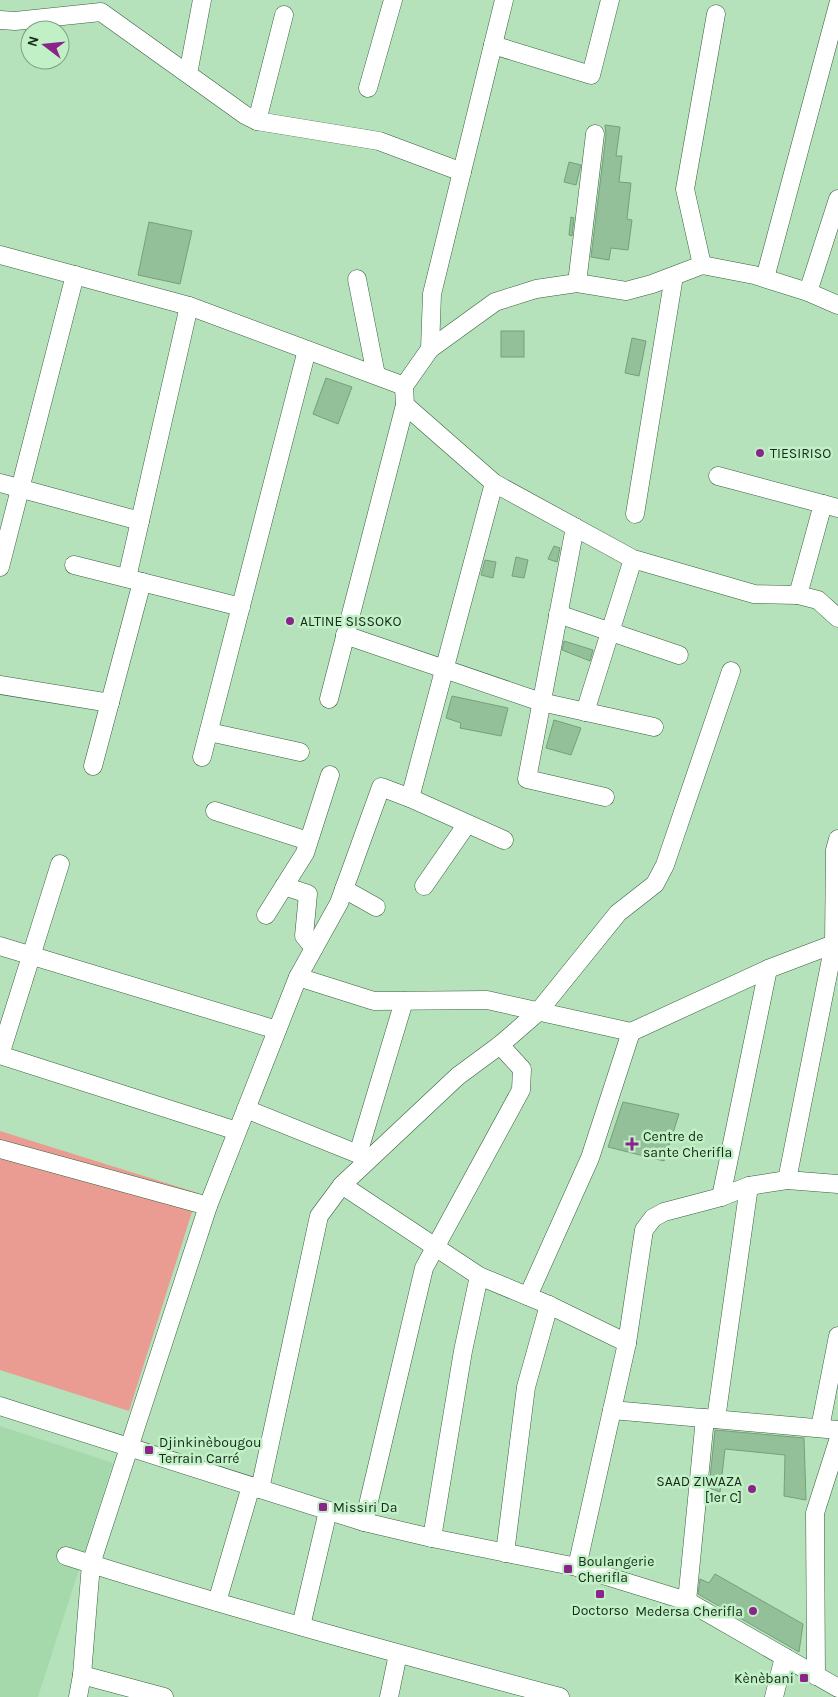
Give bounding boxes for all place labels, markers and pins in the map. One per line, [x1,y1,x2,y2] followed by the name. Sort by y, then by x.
[770,445,831,462] place label: TIESIRISO
[754,447,766,459] marker: TIESIRISO
[300,613,402,630] place label: ALTINE SISSOKO
[284,615,296,627] marker: ALTINE SISSOKO
[643,1128,732,1161] place label: Centre de sante Cherifla
[625,1137,639,1151] marker: Centre de sante Cherifla
[159,1434,261,1467] place label: Djinkinèbougou Terrain Carré
[143,1444,155,1456] marker: Djinkinèbougou Terrain Carré
[656,1473,742,1506] place label: SAAD ZIWAZA [1er C]
[746,1483,758,1495] marker: SAAD ZIWAZA [1er C]
[333,1499,397,1516] place label: Missiri Da
[317,1501,329,1513] marker: Missiri Da
[578,1553,654,1586] place label: Boulangerie Cherifla
[562,1563,574,1575] marker: Boulangerie Cherifla
[594,1588,606,1600] marker: Doctorso
[571,1602,629,1619] place label: Doctorso
[635,1603,743,1620] place label: Medersa Cherifla
[747,1605,759,1617] marker: Medersa Cherifla
[734,1670,794,1687] place label: Kènèbani
[798,1672,810,1684] marker: Kènèbani

